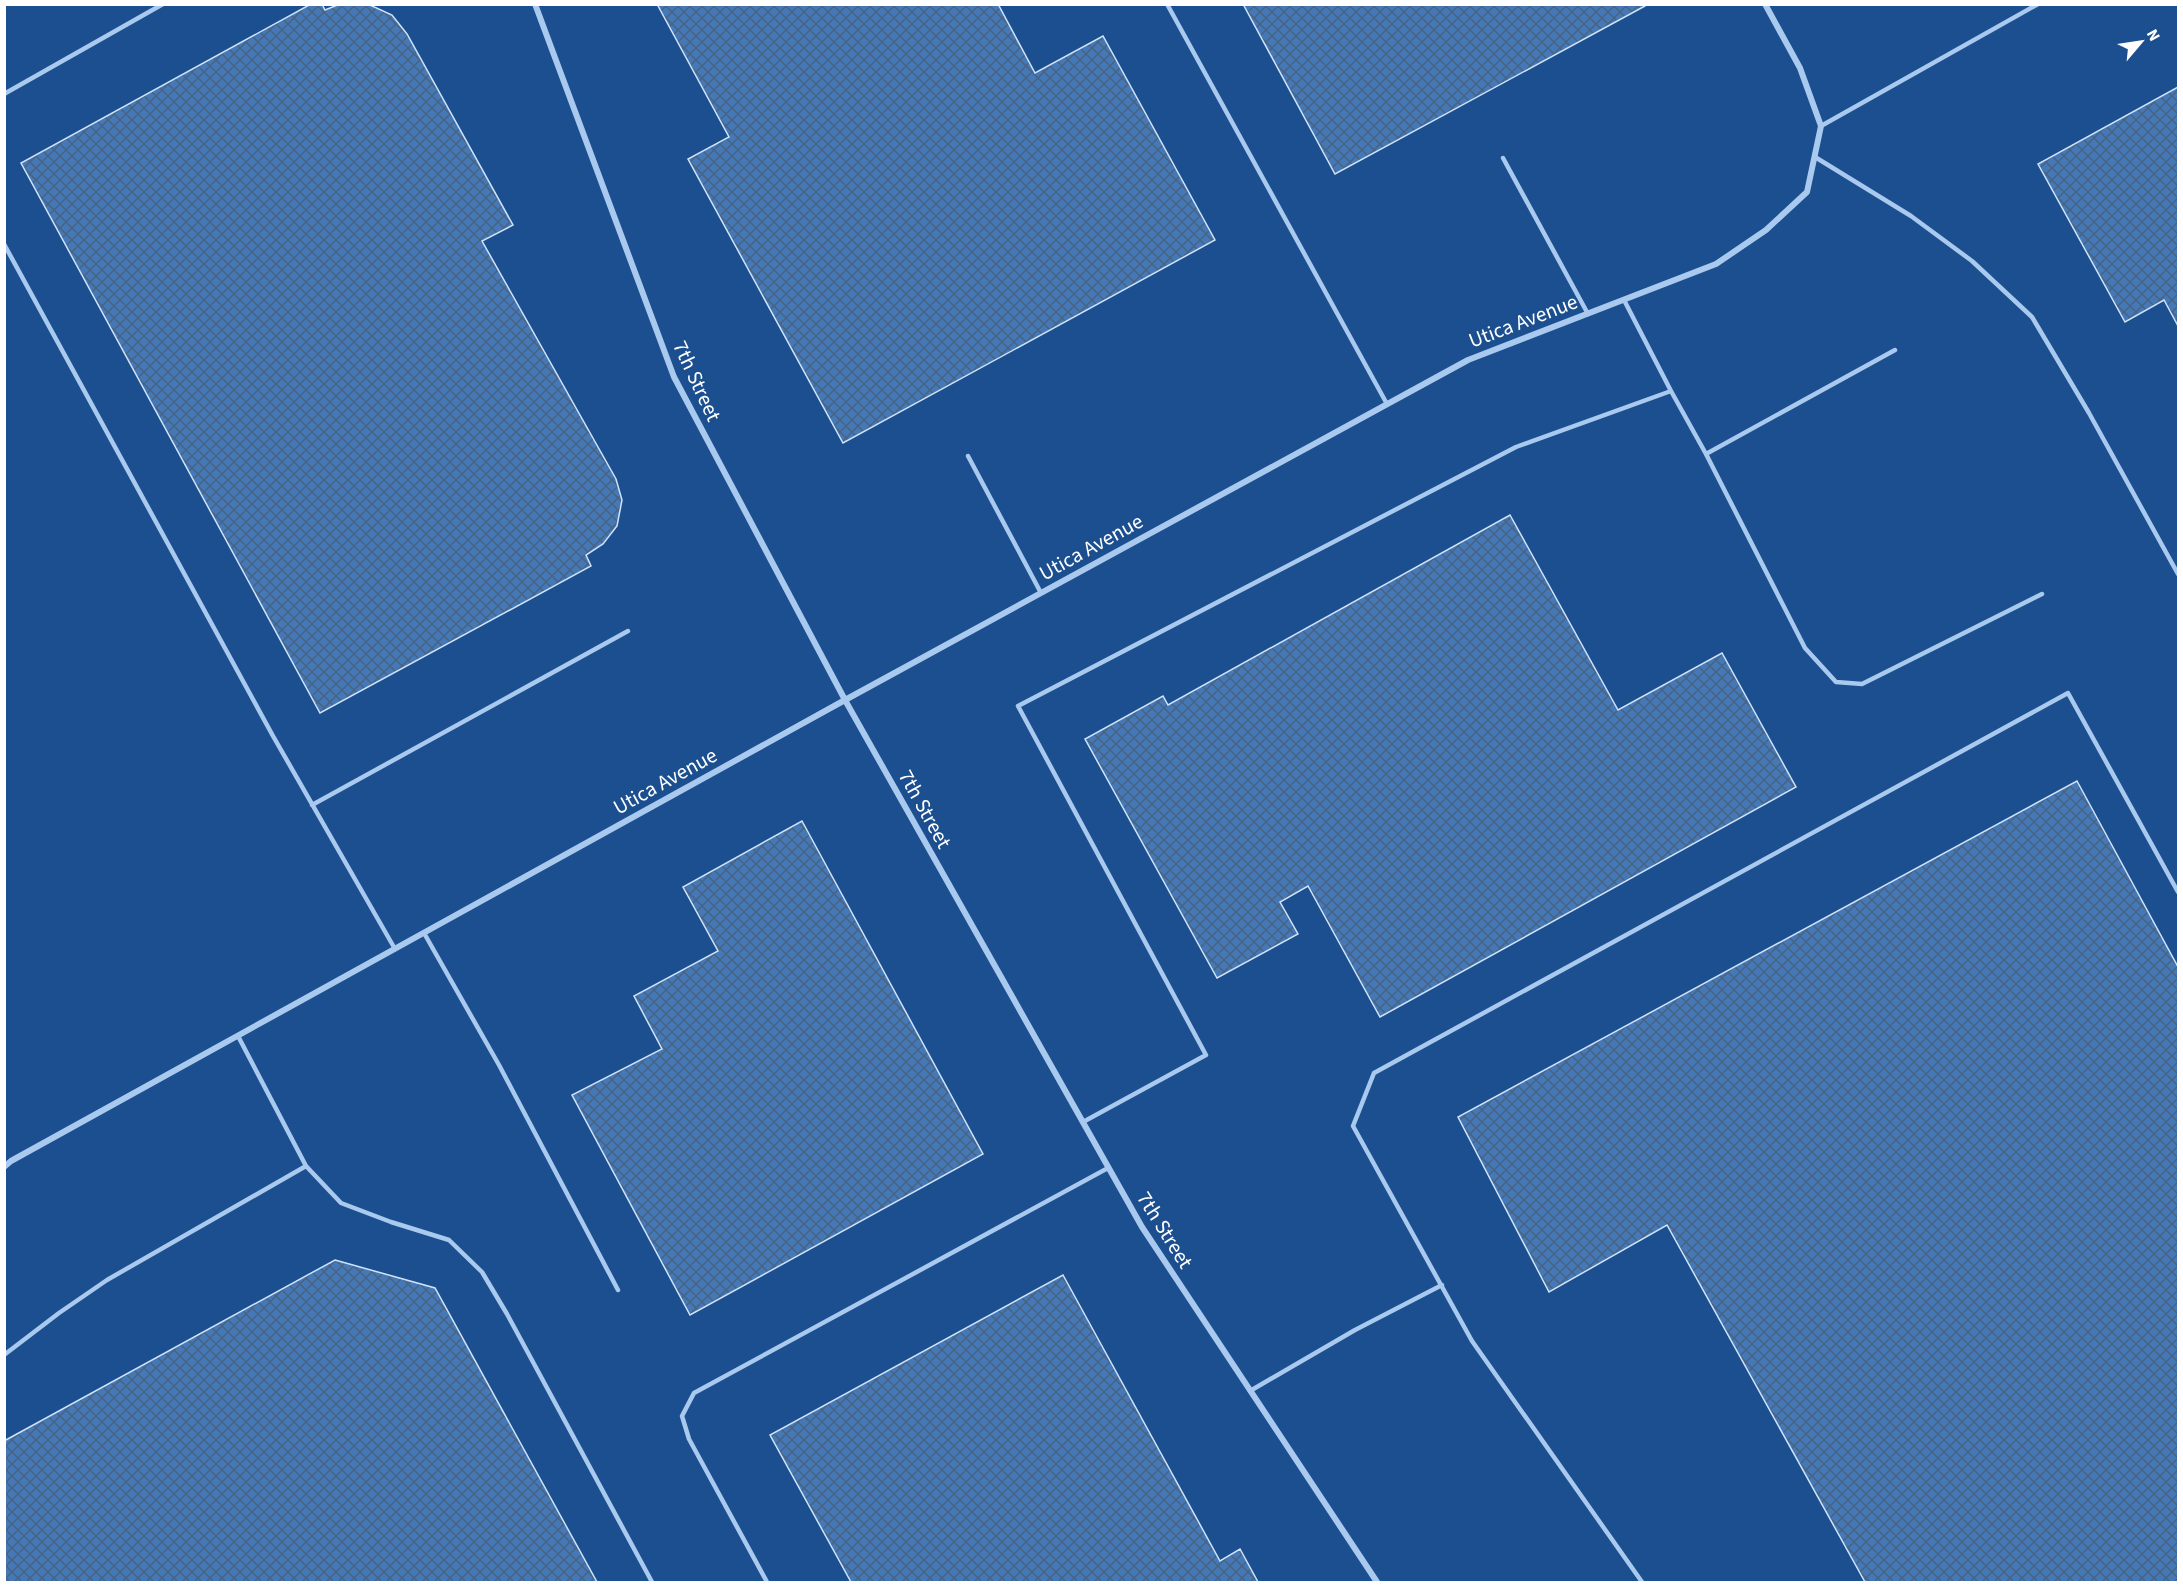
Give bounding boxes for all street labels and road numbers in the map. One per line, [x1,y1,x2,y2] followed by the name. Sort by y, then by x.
[1464,286,1582,356] street label: Utica Avenue
[665,336,729,426] street label: 7th Street
[1034,506,1148,588] street label: Utica Avenue
[608,740,722,822] street label: Utica Avenue
[891,764,959,854] street label: 7th Street
[1130,1186,1200,1274] street label: 7th Street

